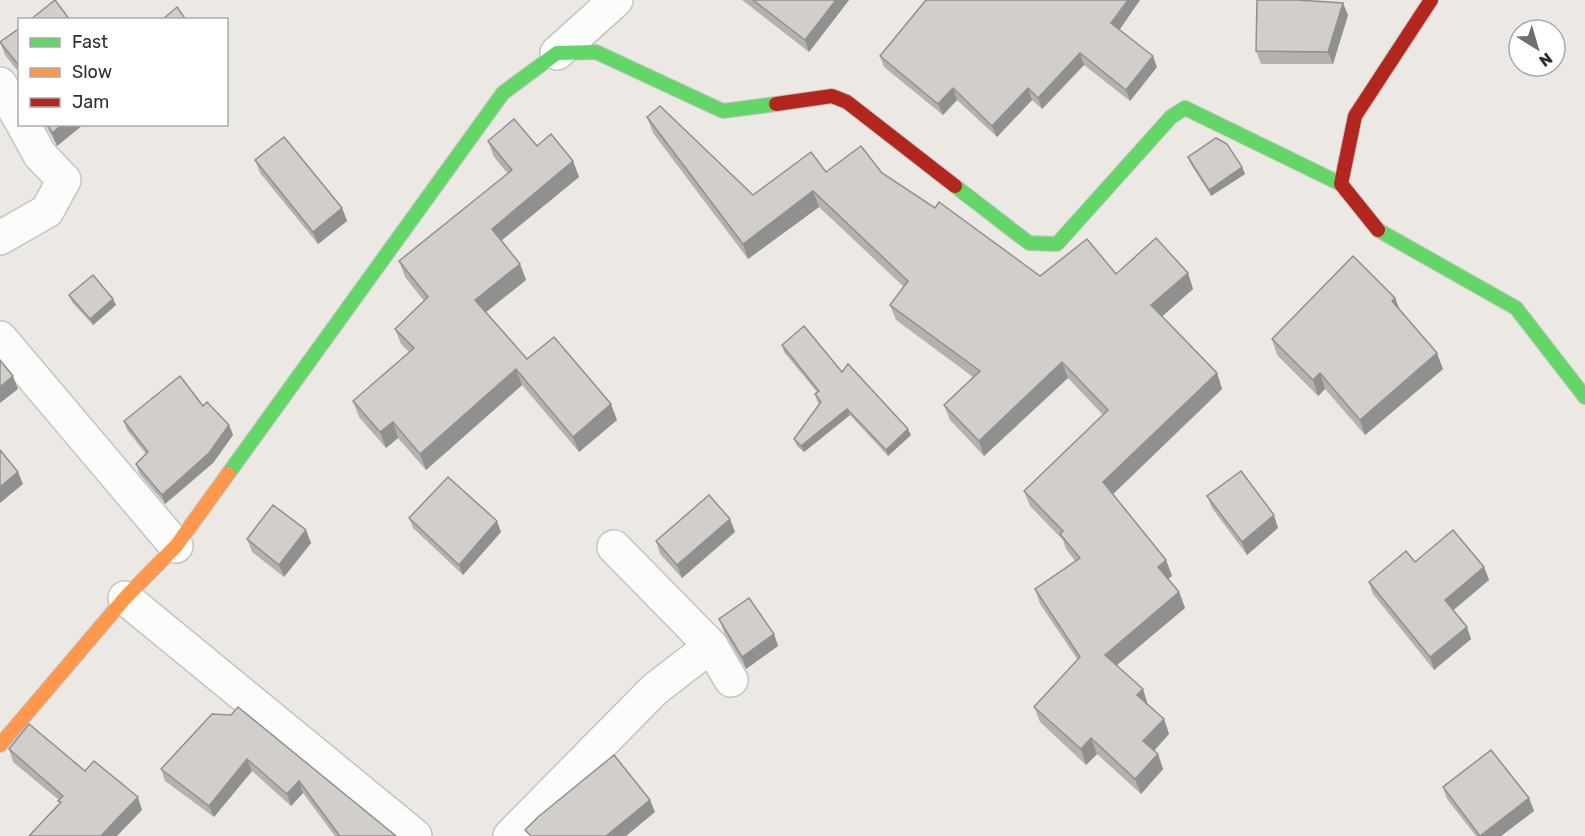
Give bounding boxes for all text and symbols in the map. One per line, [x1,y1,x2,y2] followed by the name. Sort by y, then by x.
[18,18,228,126] legend
[1507,18,1567,78] north arrow
[72,31,108,53] text: Fast
[1535,49,1556,71] text: N
[72,61,112,83] text: Slow
[72,91,109,113] text: Jam

